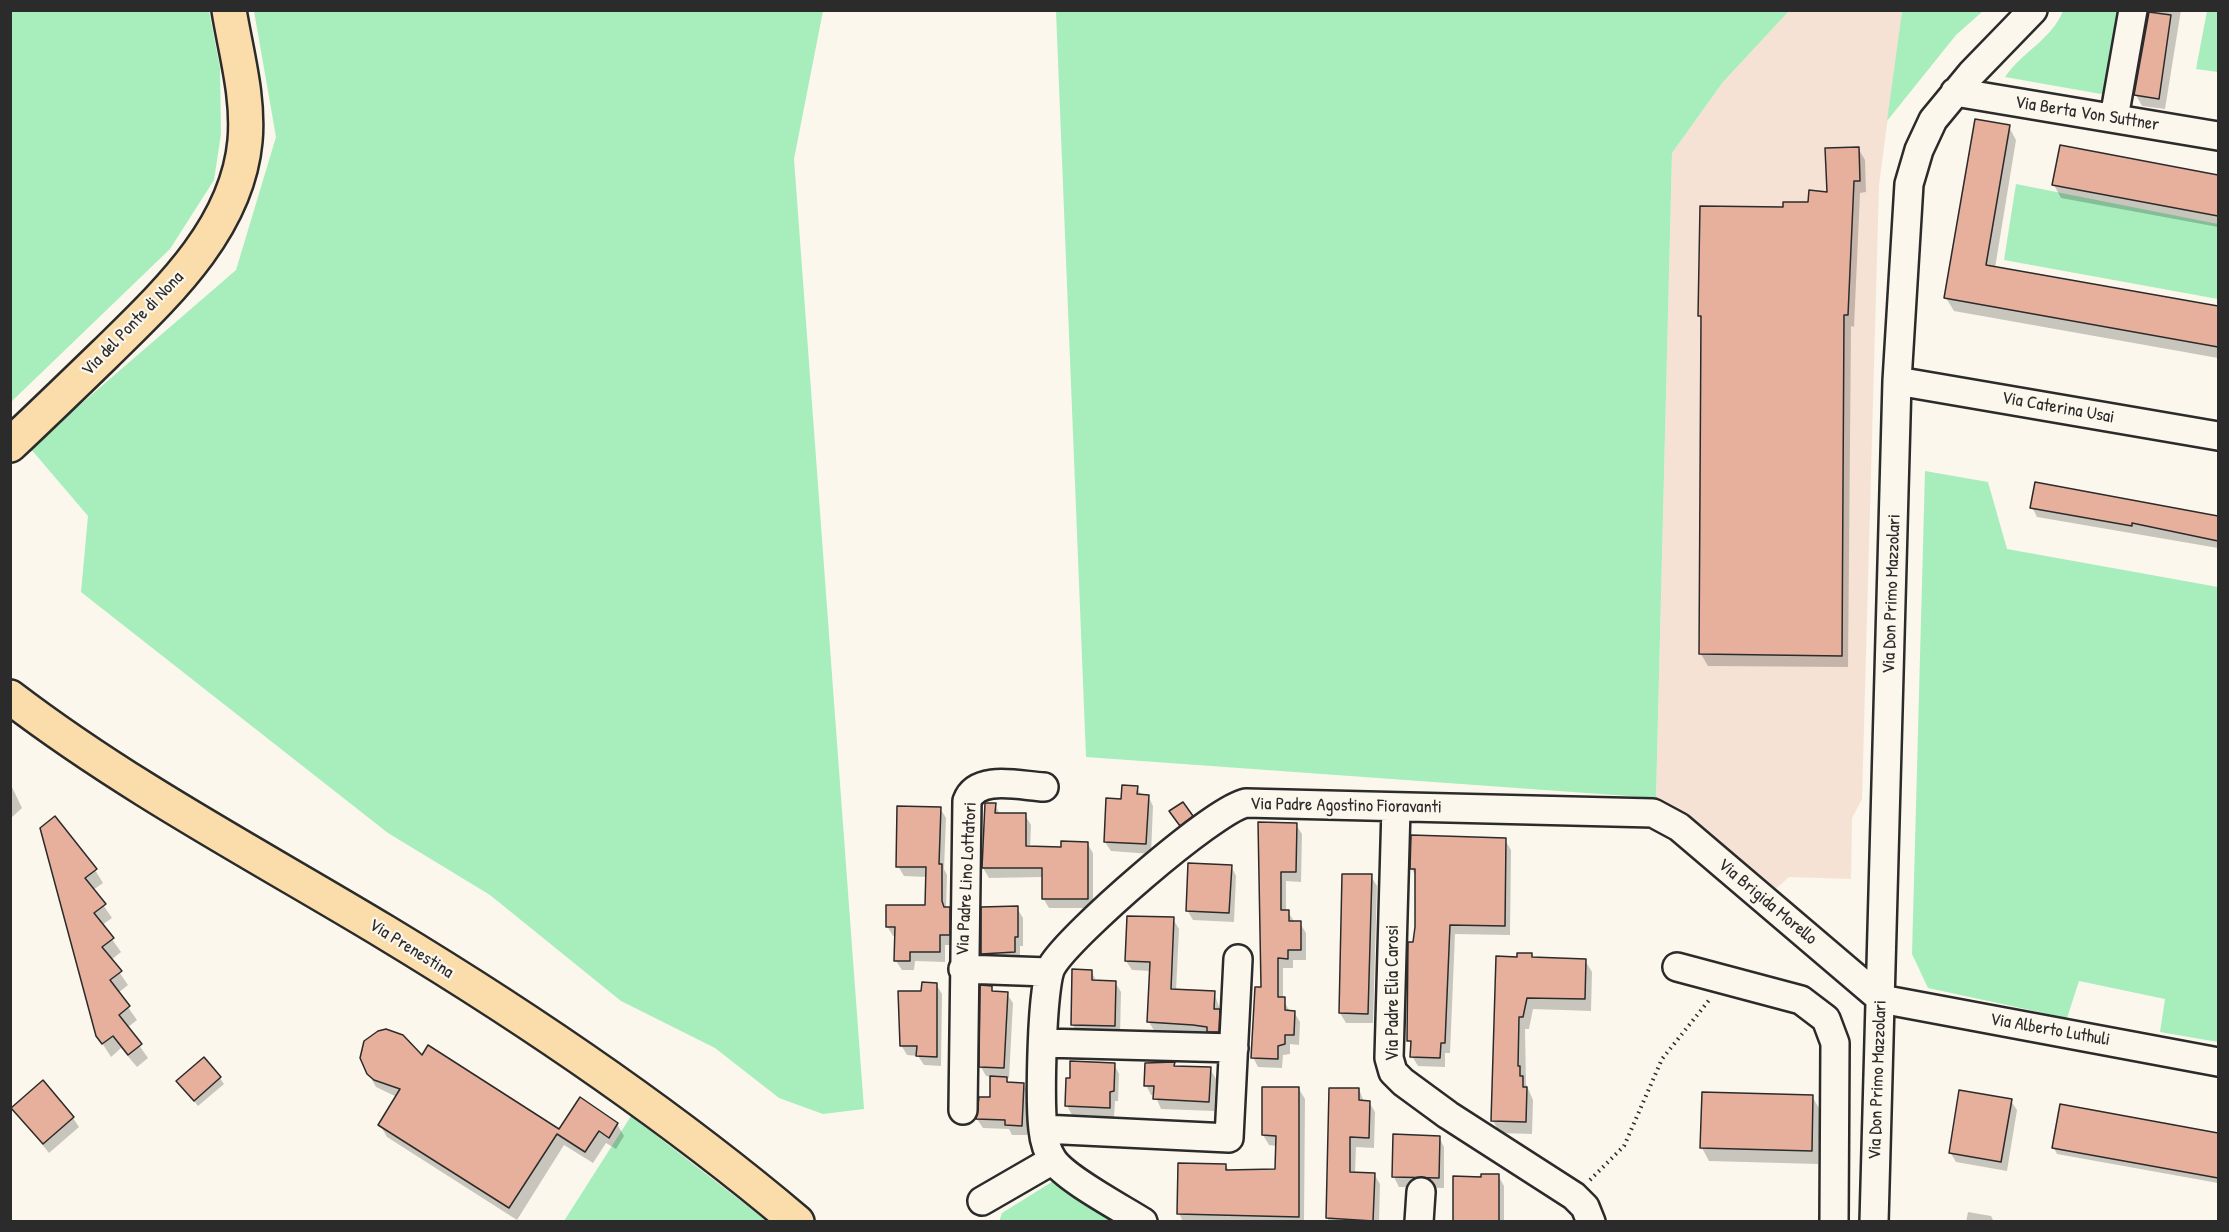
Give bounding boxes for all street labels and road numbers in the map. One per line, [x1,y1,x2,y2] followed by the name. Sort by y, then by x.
[2013,92,2161,136] street label: Via Berta Von Suttner
[78,267,188,381] street label: Via del Ponte di Nona
[2000,387,2116,429] street label: Via Caterina Usai
[1878,514,1906,674] street label: Via Don Primo Mazzolari
[1250,794,1442,818] street label: Via Padre Agostino Fioravanti
[952,801,982,957] street label: Via Padre Lino Lottatori
[1713,854,1821,950] street label: Via Brigida Morello
[365,914,457,984] street label: Via Prenestina
[1382,925,1404,1061] street label: Via Padre Elia Carosi
[1864,1000,1892,1160] street label: Via Don Primo Mazzolari
[1988,1009,2112,1051] street label: Via Alberto Luthuli

